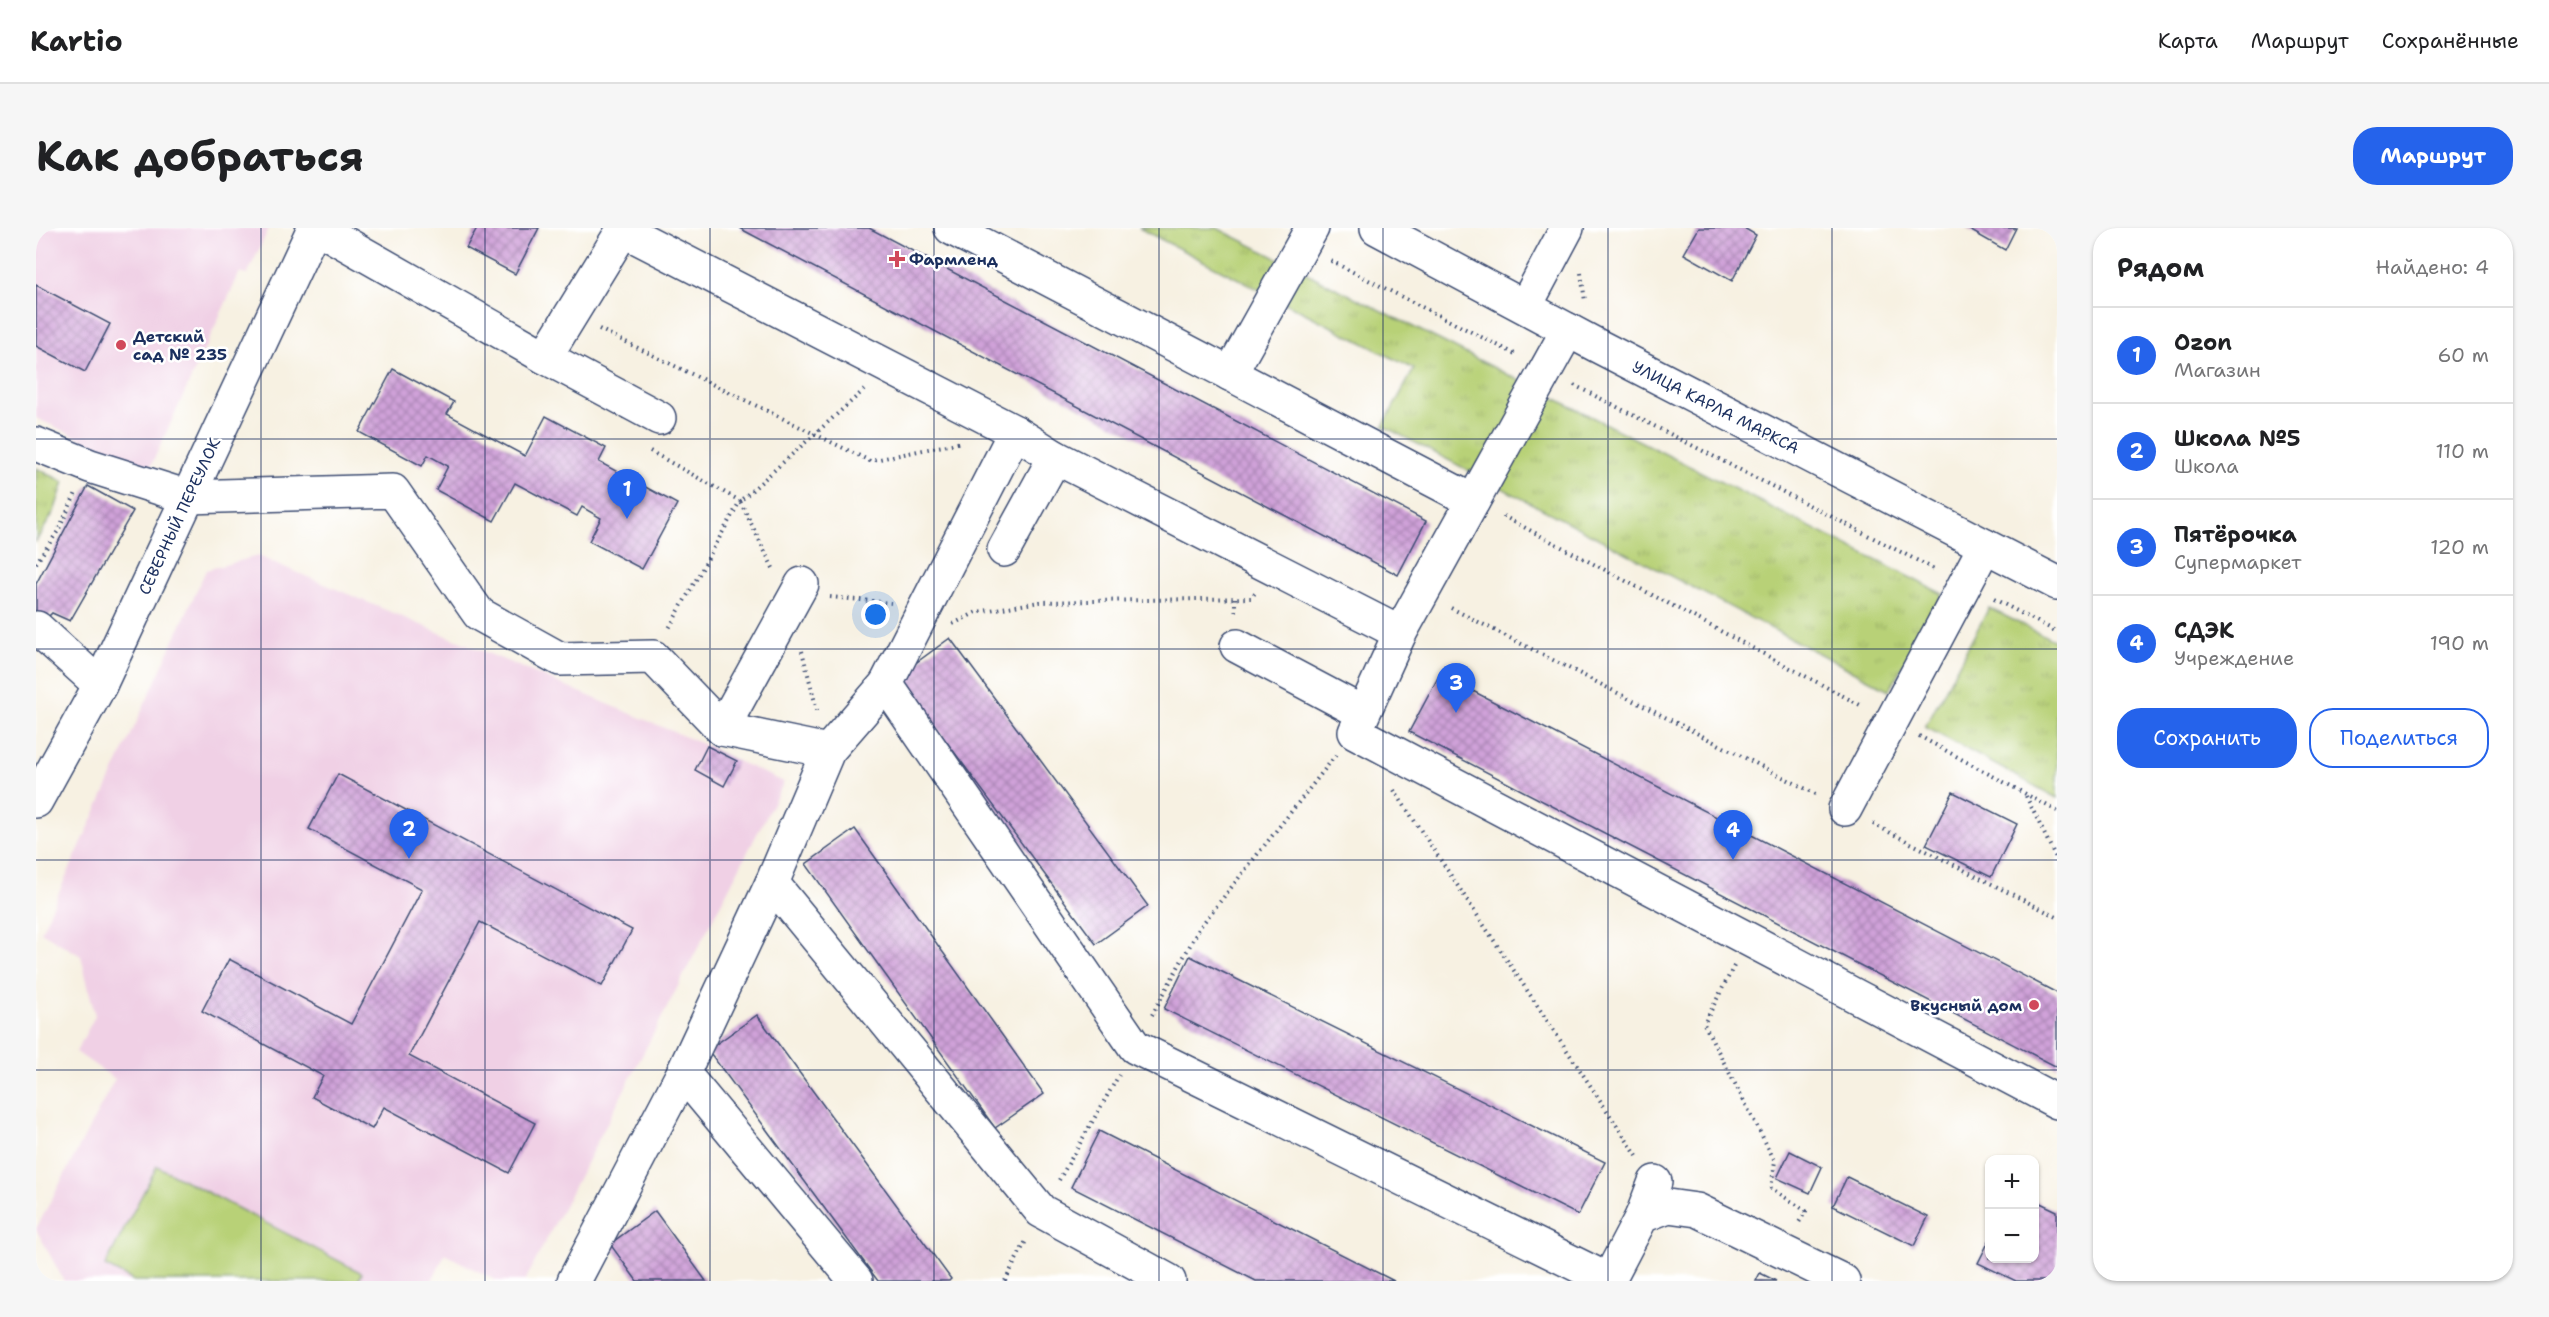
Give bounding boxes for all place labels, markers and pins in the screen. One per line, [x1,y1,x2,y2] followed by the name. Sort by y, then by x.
[909,249,999,270] place label: Фармленд
[890,252,904,266] marker: Фармленд
[133,326,227,365] place label: Детский сад № 235
[114,338,128,352] marker: Детский сад № 235
[608,470,646,519] pin: 1
[1436,664,1476,713] pin: 3
[390,810,428,859] pin: 2
[1714,810,1752,860] pin: 4
[1910,995,2023,1016] place label: Вкусный дом
[2027,998,2041,1012] marker: Вкусный дом

